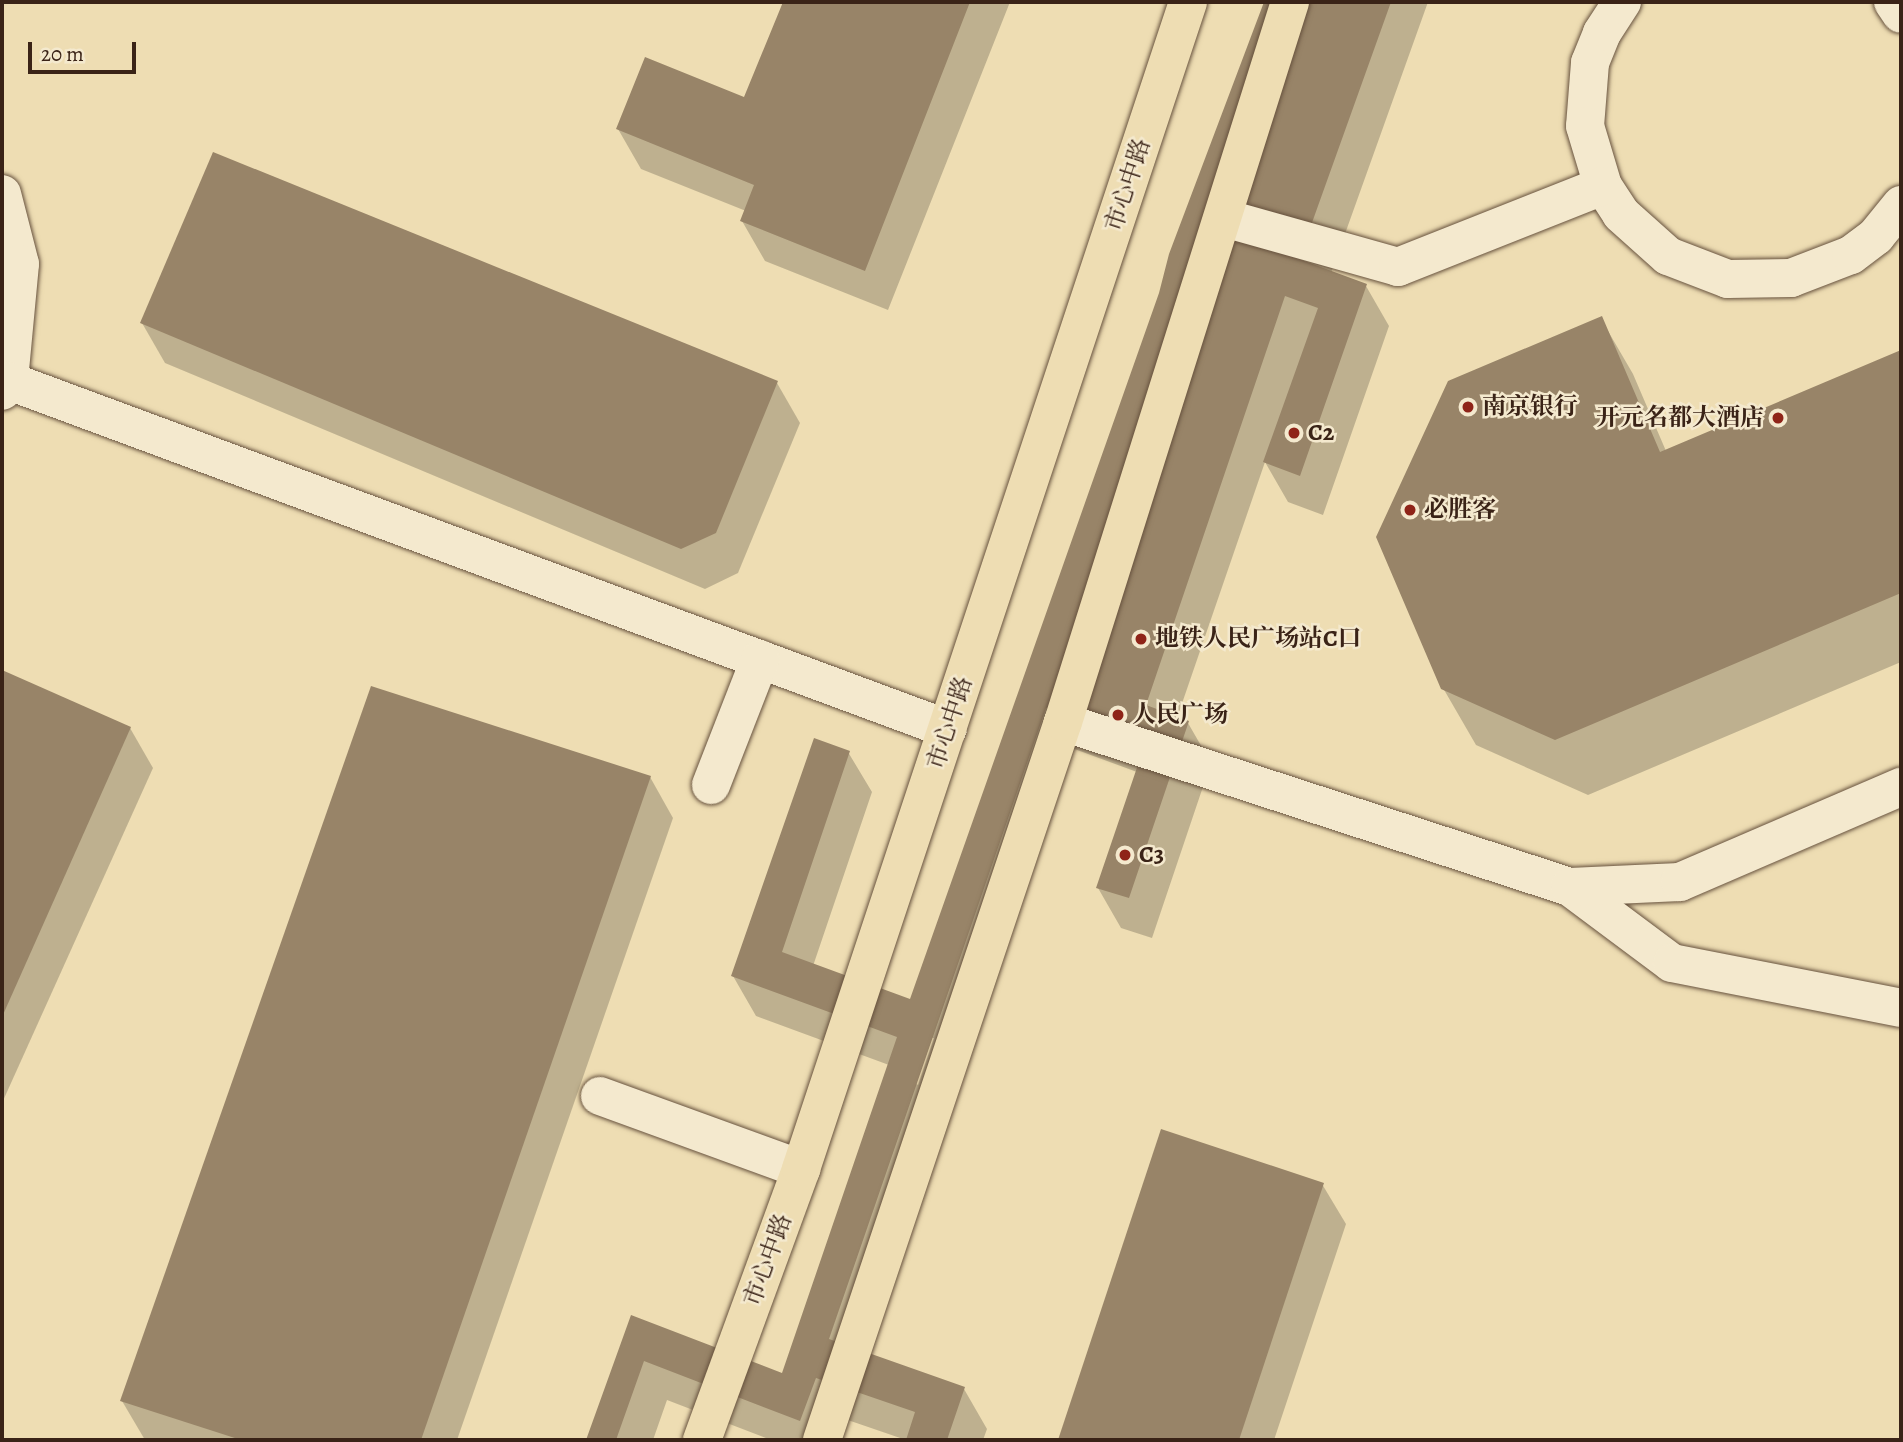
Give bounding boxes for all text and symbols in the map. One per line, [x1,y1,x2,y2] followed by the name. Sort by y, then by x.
[32,28,140,72] scale bar
[41,40,84,68] text: 20 m
[1099,135,1157,235] street label: 市心中路
[1482,393,1578,421] place label: 南京银行
[1460,399,1476,415] marker: 南京银行
[1596,404,1764,432] place label: 开元名都大酒店
[1770,410,1786,426] marker: 开元名都大酒店
[1308,419,1334,447] place label: C2
[1286,425,1302,441] marker: C2
[1424,496,1496,524] place label: 必胜客
[1402,502,1418,518] marker: 必胜客
[1155,625,1362,653] place label: 地铁人民广场站C口
[1133,631,1149,647] marker: 地铁人民广场站C口
[921,673,979,773] street label: 市心中路
[1132,701,1228,729] place label: 人民广场
[1110,707,1126,723] marker: 人民广场
[1139,841,1164,869] place label: C3
[1117,847,1133,863] marker: C3
[738,1210,798,1310] street label: 市心中路

